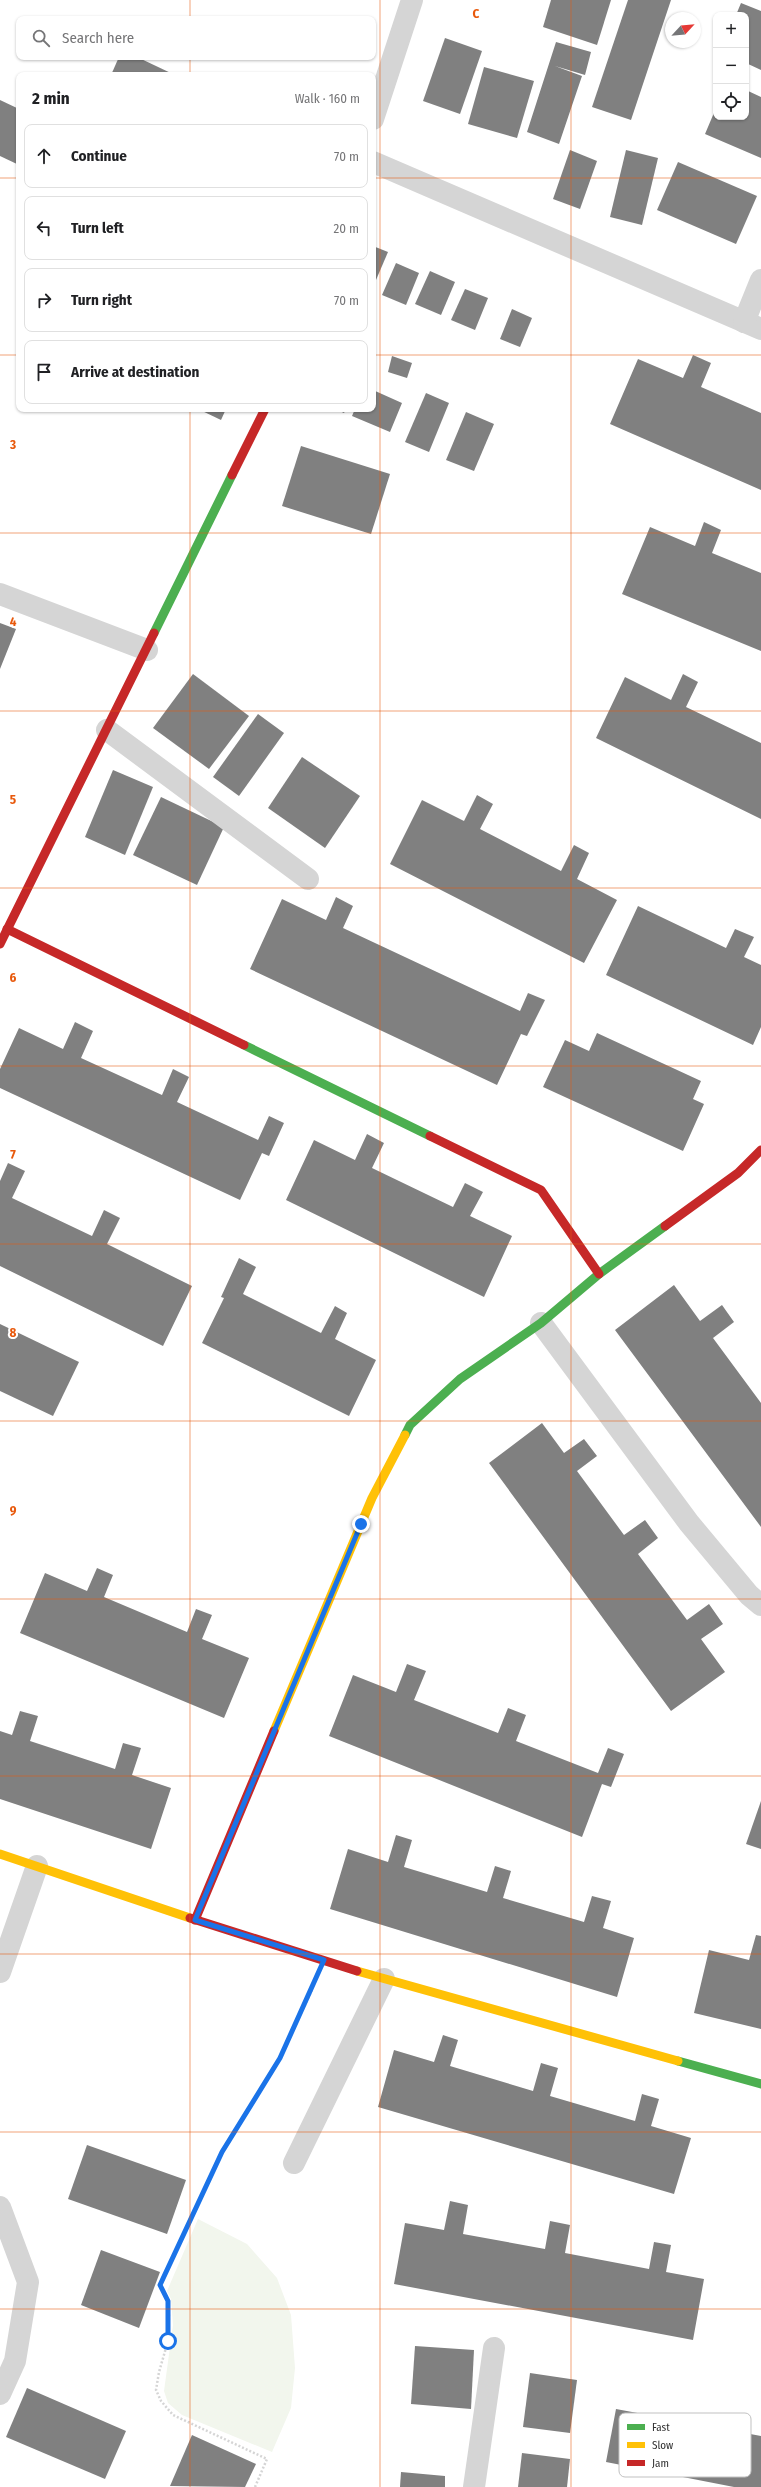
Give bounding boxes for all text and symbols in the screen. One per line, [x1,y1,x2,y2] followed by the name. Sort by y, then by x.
[473,6,480,21] text: C
[665,12,701,48] north arrow
[713,12,749,120] map controls
[713,12,749,48] button: +
[16,16,376,60] search box
[30,27,52,49] icon: search
[62,29,134,47] text: Search here
[713,48,749,84] button: −
[713,84,749,120] button: locate
[32,88,70,109] text: 2 min
[295,91,360,106] text: Walk · 160 m
[33,145,55,167] icon: ahead
[71,147,127,165] text: Continue
[334,149,359,164] text: 70 m
[33,217,55,239] icon: left
[71,219,124,237] text: Turn left
[333,221,359,236] text: 20 m
[33,289,55,311] icon: right
[71,291,132,309] text: Turn right
[334,293,359,308] text: 70 m
[33,361,55,383] icon: arrive
[71,363,199,381] text: Arrive at destination
[9,437,16,452] text: 3
[10,614,17,629] text: 4
[10,792,16,807] text: 5
[10,970,17,985] text: 6
[10,1147,16,1162] text: 7
[10,1325,17,1340] text: 8
[10,1503,17,1518] text: 9
[352,1515,370,1533] route end
[159,2332,177,2350] route start
[619,2413,751,2477] legend
[652,2421,670,2434] text: Fast
[652,2439,673,2452] text: Slow
[652,2457,669,2470] text: Jam

